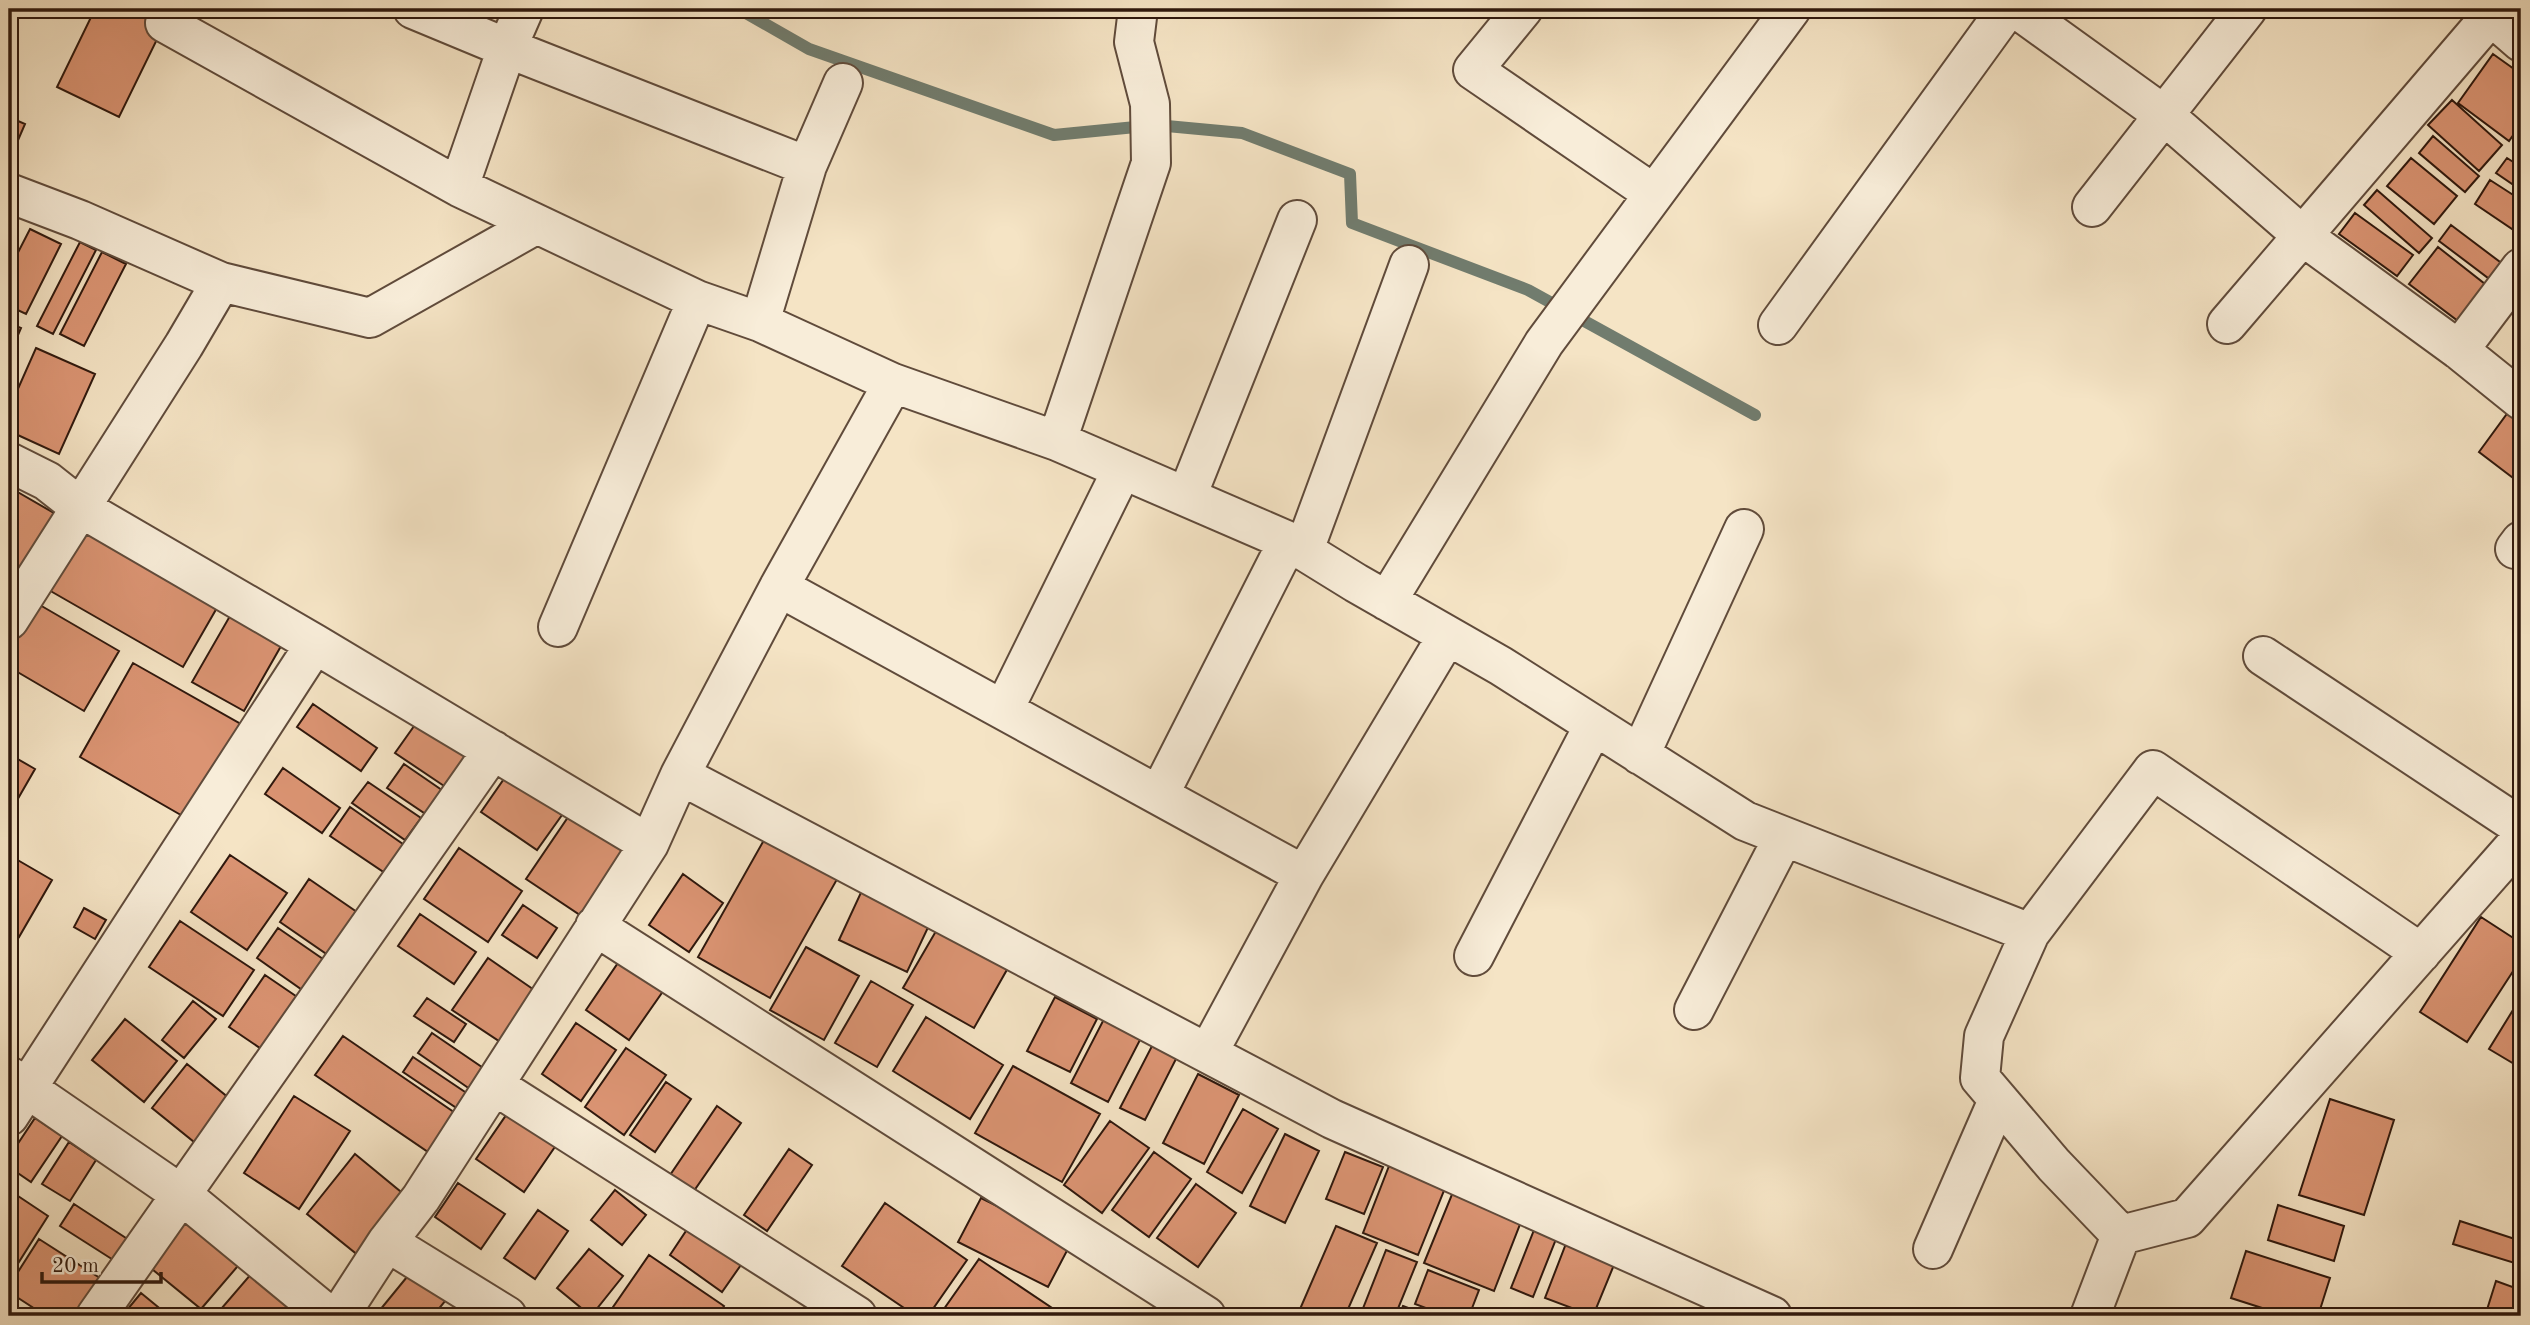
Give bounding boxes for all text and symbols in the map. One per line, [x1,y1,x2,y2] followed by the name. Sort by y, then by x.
[42,1241,161,1285] scale bar
[52,1256,99,1277] text: 20 m

